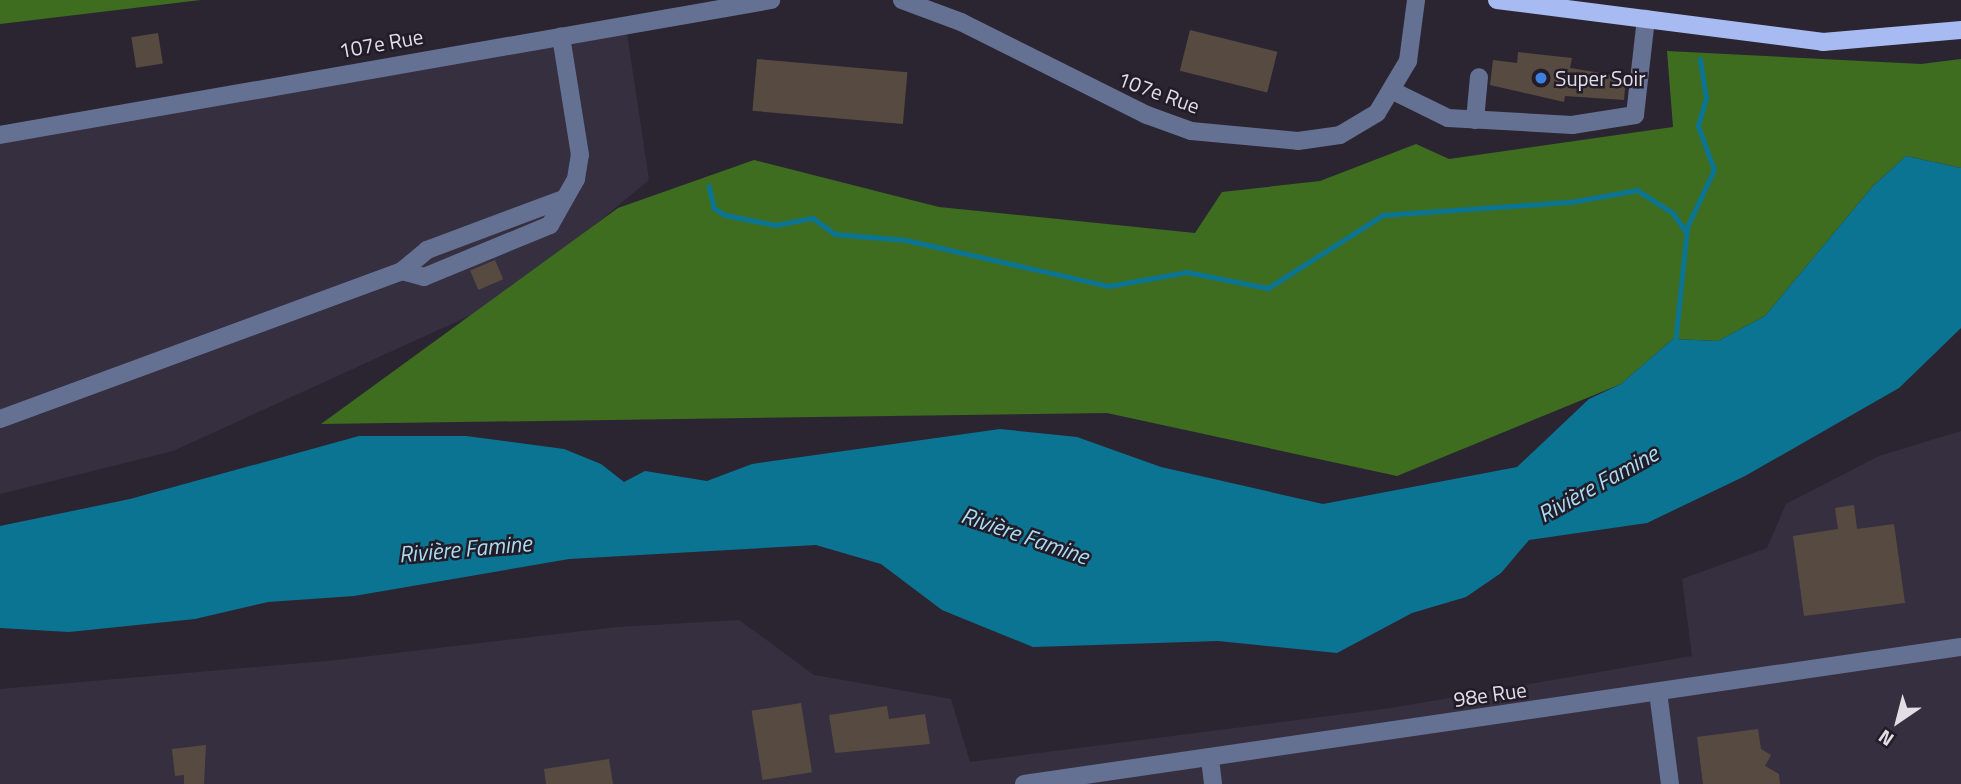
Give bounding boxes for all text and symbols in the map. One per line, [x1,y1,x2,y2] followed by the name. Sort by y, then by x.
[337,23,425,63] street label: 107e Rue
[1555,65,1645,91] place label: Super Soir
[1115,66,1203,118] street label: 107e Rue
[1533,70,1549,86] marker: Super Soir
[1533,440,1663,528] water label: Rivière Famine
[958,501,1092,571] water label: Rivière Famine
[398,529,532,569] water label: Rivière Famine
[1452,676,1528,712] street label: 98e Rue
[1863,686,1933,756] north arrow
[1872,723,1899,754] text: N

